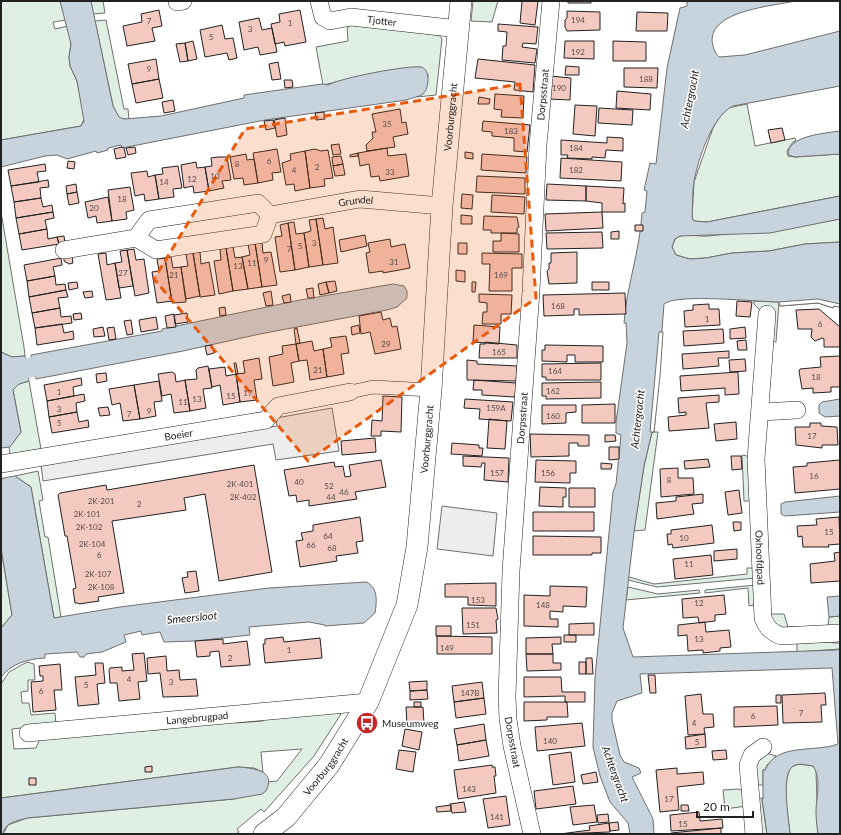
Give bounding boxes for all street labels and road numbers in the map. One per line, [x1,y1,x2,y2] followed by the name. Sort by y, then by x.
[366,13,398,28] street label: Tjotter
[534,68,551,121] street label: Dorpsstraat
[441,82,459,152] street label: Voorburggracht
[337,193,374,209] street label: Grundel
[514,391,530,444] street label: Dorpsstraat
[418,404,436,474] street label: Voorburggracht
[163,426,194,443] street label: Boeier
[753,530,768,585] street label: Oxhoofdpad
[166,709,229,726] street label: Langebrugpad
[503,715,523,769] street label: Dorpsstraat
[300,735,351,798] street label: Voorburggracht

